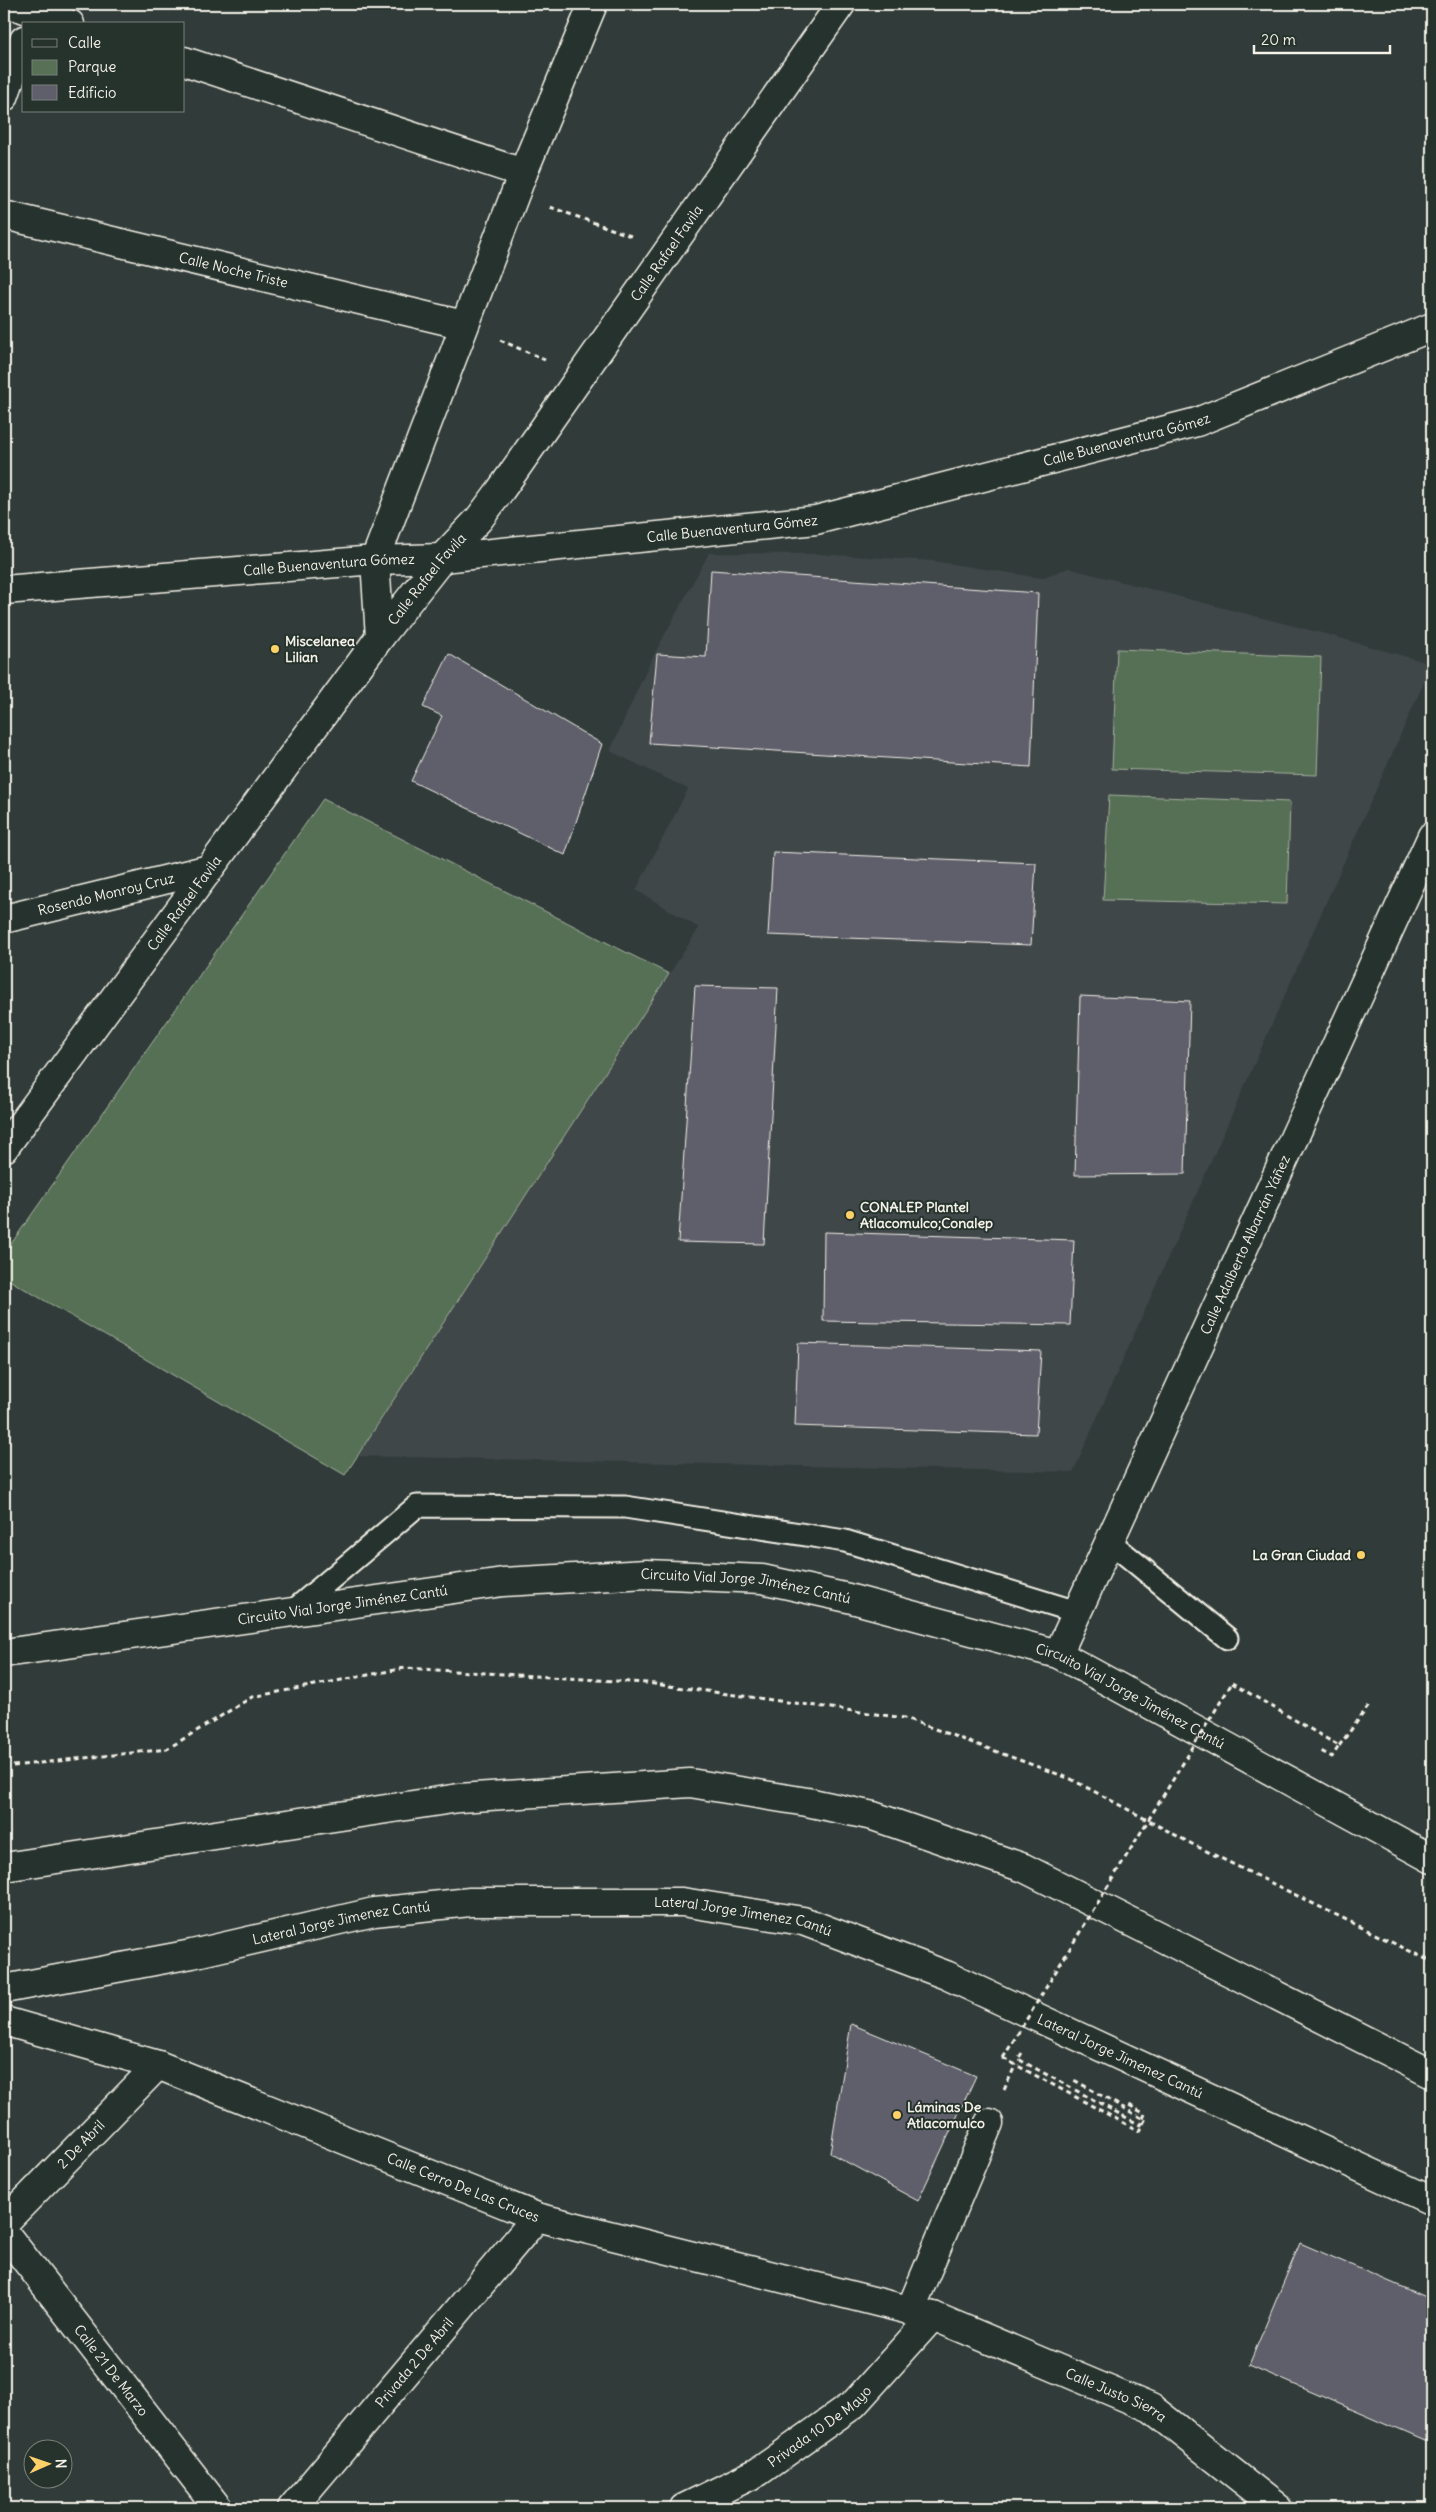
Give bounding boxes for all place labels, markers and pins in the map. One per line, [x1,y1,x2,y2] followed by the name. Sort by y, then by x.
[285,632,355,666] place label: Miscelanea Lilian
[269,643,281,655] marker: Miscelanea Lilian
[860,1198,993,1232] place label: CONALEP Plantel Atlacomulco;Conalep
[844,1209,856,1221] marker: CONALEP Plantel Atlacomulco;Conalep
[1252,1546,1352,1564] place label: La Gran Ciudad
[1355,1549,1367,1561] marker: La Gran Ciudad
[907,2098,985,2132] place label: Láminas De Atlacomulco
[891,2109,903,2121] marker: Láminas De Atlacomulco

